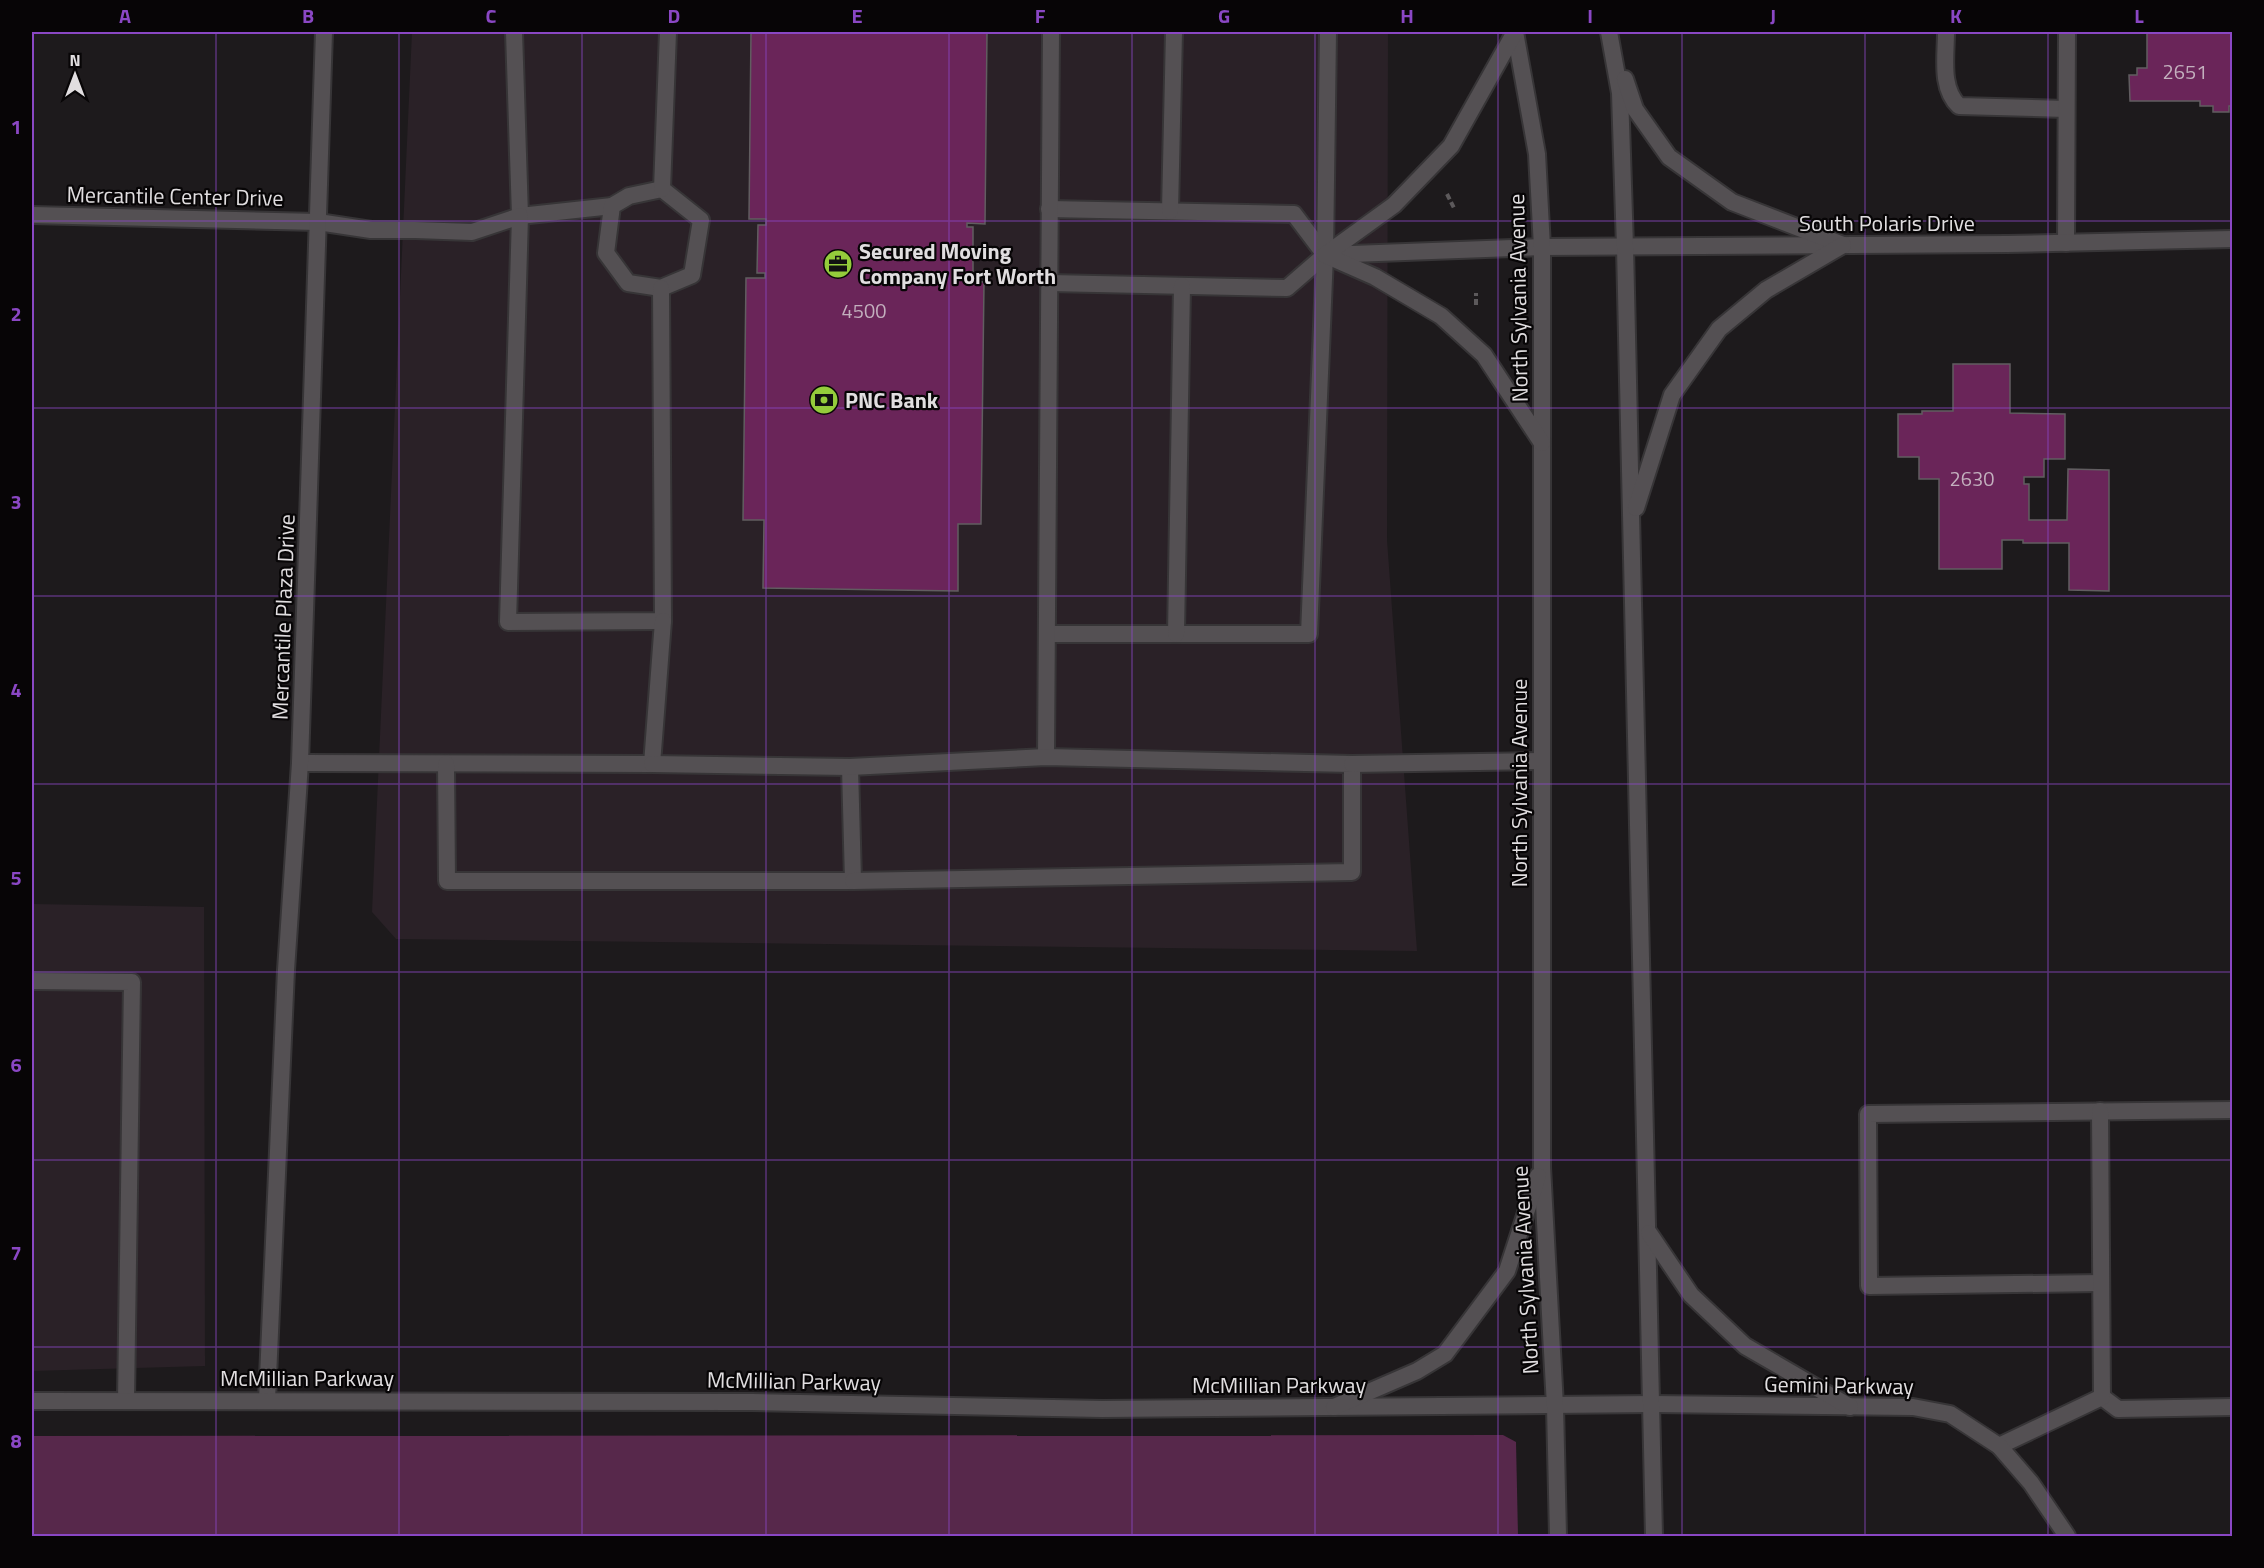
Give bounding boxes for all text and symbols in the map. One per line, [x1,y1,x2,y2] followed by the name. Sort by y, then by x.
[119,0,131,31] text: A
[302,0,314,31] text: B
[486,0,497,31] text: C
[668,0,680,31] text: D
[851,0,863,31] text: E
[1035,0,1046,31] text: F
[1218,0,1230,31] text: G
[1400,0,1414,31] text: H
[1587,0,1593,31] text: I
[1770,0,1776,31] text: J
[1950,0,1962,31] text: K
[2134,0,2144,31] text: L
[45,45,105,105] north arrow
[69,48,81,72] text: N
[2163,56,2207,87] house number: 2651
[10,111,22,142] text: 1
[66,177,284,215] street label: Mercantile Center Drive
[1499,193,1537,403] street label: North Sylvania Avenue
[1799,206,1975,240] street label: South Polaris Drive
[859,234,1056,293] place label: Secured Moving Company Fort Worth
[822,248,854,280] office icon: Secured Moving Company Fort Worth
[842,295,886,326] house number: 4500
[10,298,22,329] text: 2
[845,383,939,417] place label: PNC Bank
[808,384,840,416] bank icon: PNC Bank
[1950,463,1994,494] house number: 2630
[10,486,22,517] text: 3
[262,513,304,721] street label: Mercantile Plaza Drive
[10,674,22,705] text: 4
[1502,679,1536,887] street label: North Sylvania Avenue
[10,862,22,893] text: 5
[10,1049,22,1080] text: 6
[1503,1165,1547,1375] street label: North Sylvania Avenue
[10,1237,22,1268] text: 7
[220,1361,394,1395] street label: McMillian Parkway
[707,1362,882,1400] street label: McMillian Parkway
[1764,1367,1914,1403] street label: Gemini Parkway
[1192,1368,1366,1402] street label: McMillian Parkway
[10,1425,22,1456] text: 8

